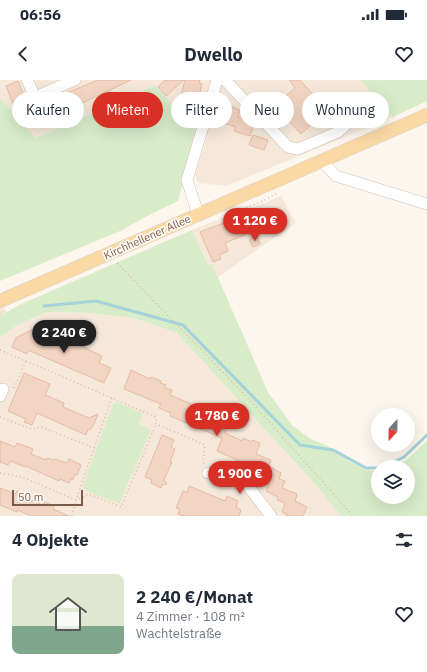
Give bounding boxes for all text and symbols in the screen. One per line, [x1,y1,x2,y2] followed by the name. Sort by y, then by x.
[20,5,61,24] text: 06:56
[12,43,34,65] icon: back
[184,43,243,66] text: Dwello
[393,43,415,65] icon: heart
[12,92,84,128] chip: Kaufen
[92,92,163,128] chip: Mieten
[171,92,232,128] chip: Filter
[240,92,294,128] chip: Neu
[302,92,389,128] chip: Wohnung
[218,208,292,242] pin: 1 120 €
[101,212,193,262] street label: Kirchhellener Allee
[232,212,278,229] text: 1 120 €
[27,320,101,354] pin: 2 240 €
[41,324,87,341] text: 2 240 €
[180,403,254,437] pin: 1 780 €
[194,407,240,424] text: 1 780 €
[371,408,415,452] north arrow
[371,408,415,504] map controls
[371,460,415,504] button: layers
[203,461,277,495] pin: 1 900 €
[217,465,263,482] text: 1 900 €
[12,488,83,507] scale bar
[18,490,43,504] text: 50 m
[12,529,89,551] text: 4 Objekte
[393,529,415,551] icon: filters
[136,586,253,608] text: 2 240 €/Monat
[44,590,92,638] icon: home
[393,603,415,625] icon: heart
[136,608,245,625] text: 4 Zimmer · 108 m²
[136,625,221,642] text: Wachtelstraße

